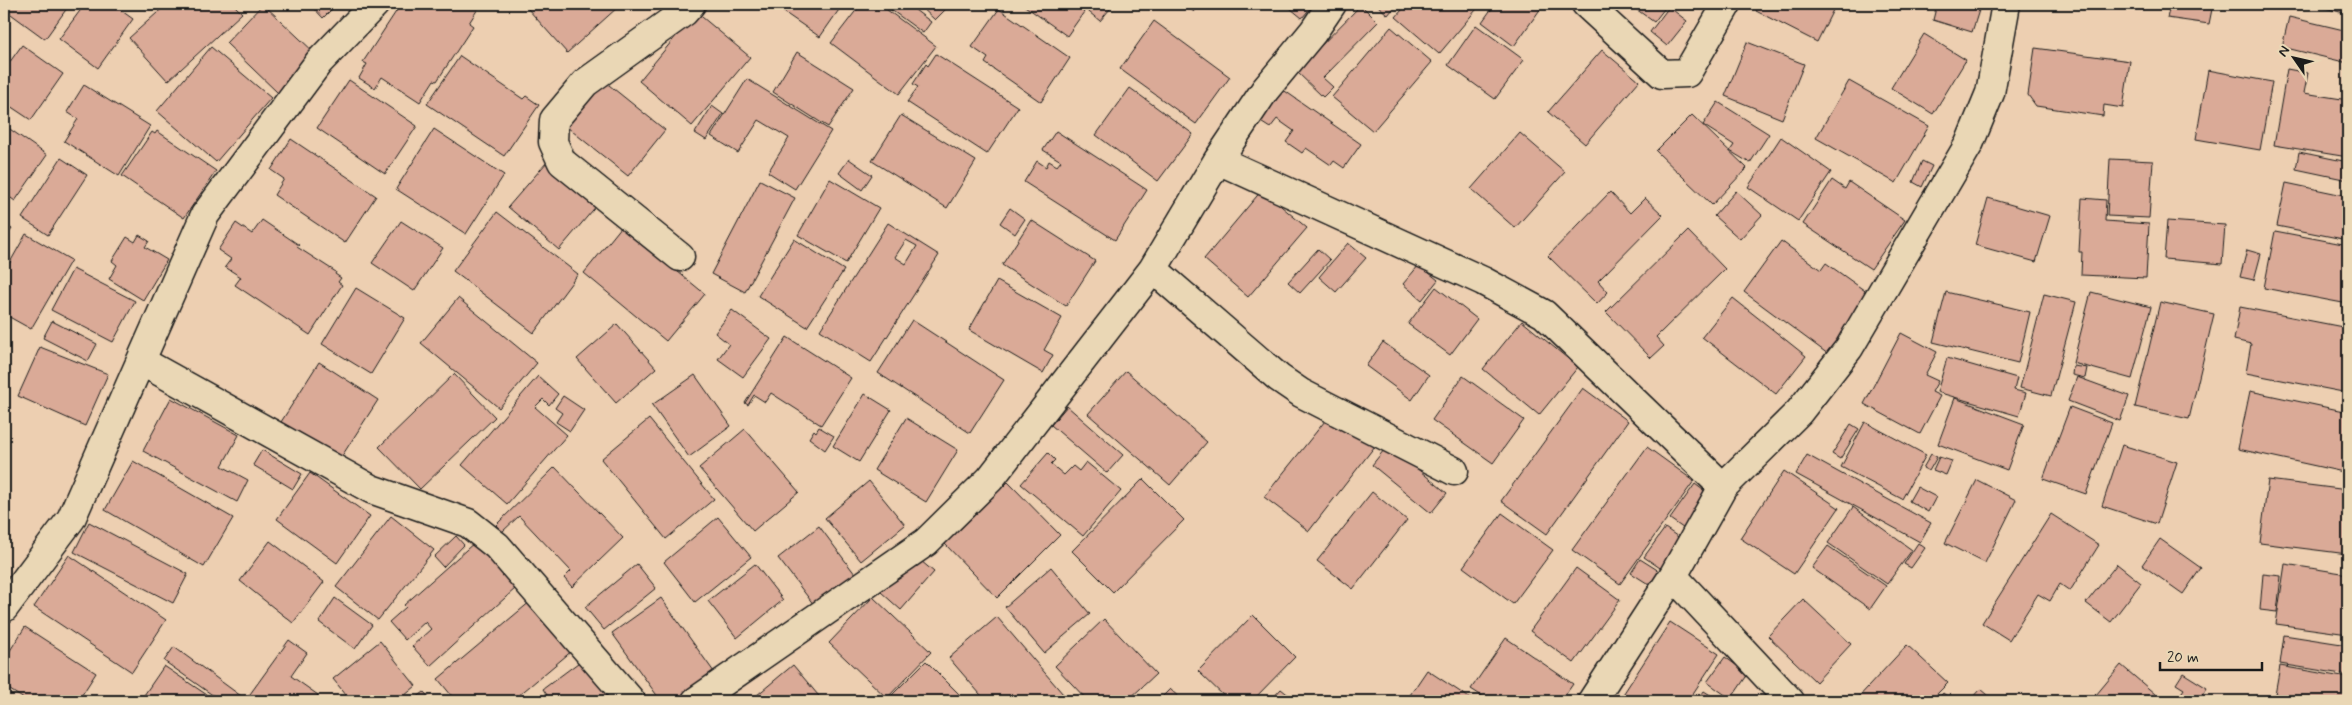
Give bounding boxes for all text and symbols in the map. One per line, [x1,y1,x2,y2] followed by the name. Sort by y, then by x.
[2270,32,2320,82] north arrow
[2274,42,2294,60] text: N
[2160,640,2262,672] scale bar
[2167,648,2199,668] text: 20 m

